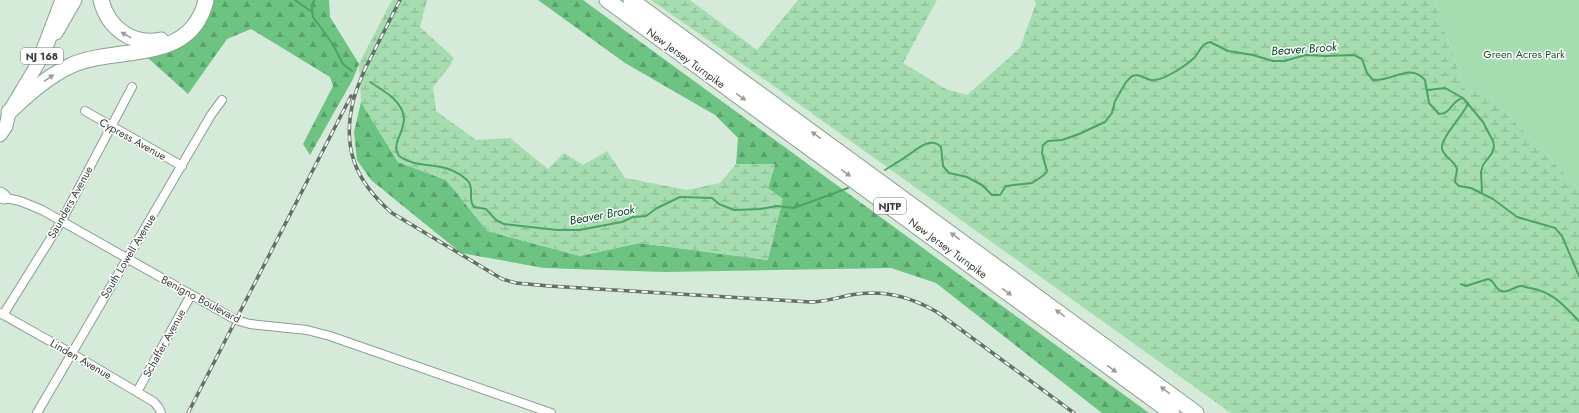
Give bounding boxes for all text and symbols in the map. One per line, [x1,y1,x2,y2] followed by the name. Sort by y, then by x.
[643,24,729,92] street label: New Jersey Turnpike
[120,31,132,38] one-way arrow
[1271,38,1338,60] water label: Beaver Brook
[1483,46,1565,62] park label: Green Acres Park
[21,48,63,64] road number: NJ 168
[44,74,54,82] one-way arrow
[735,93,746,101] one-way arrow
[97,114,170,164] street label: Cypress Avenue
[811,131,822,139] one-way arrow
[43,163,97,241] street label: Saunders Avenue
[840,169,851,177] one-way arrow
[874,198,906,214] road number: NJTP
[568,200,637,230] water label: Beaver Brook
[96,210,160,301] street label: South Lowell Avenue
[905,214,991,282] street label: New Jersey Turnpike
[950,233,960,241] one-way arrow
[158,271,244,327] street label: Benigno Boulevard
[1002,288,1012,296] one-way arrow
[139,306,189,380] street label: Schaffer Avenue
[1054,309,1065,317] one-way arrow
[47,335,115,383] street label: Linden Avenue
[1106,364,1117,373] one-way arrow
[1159,386,1170,394] one-way arrow

